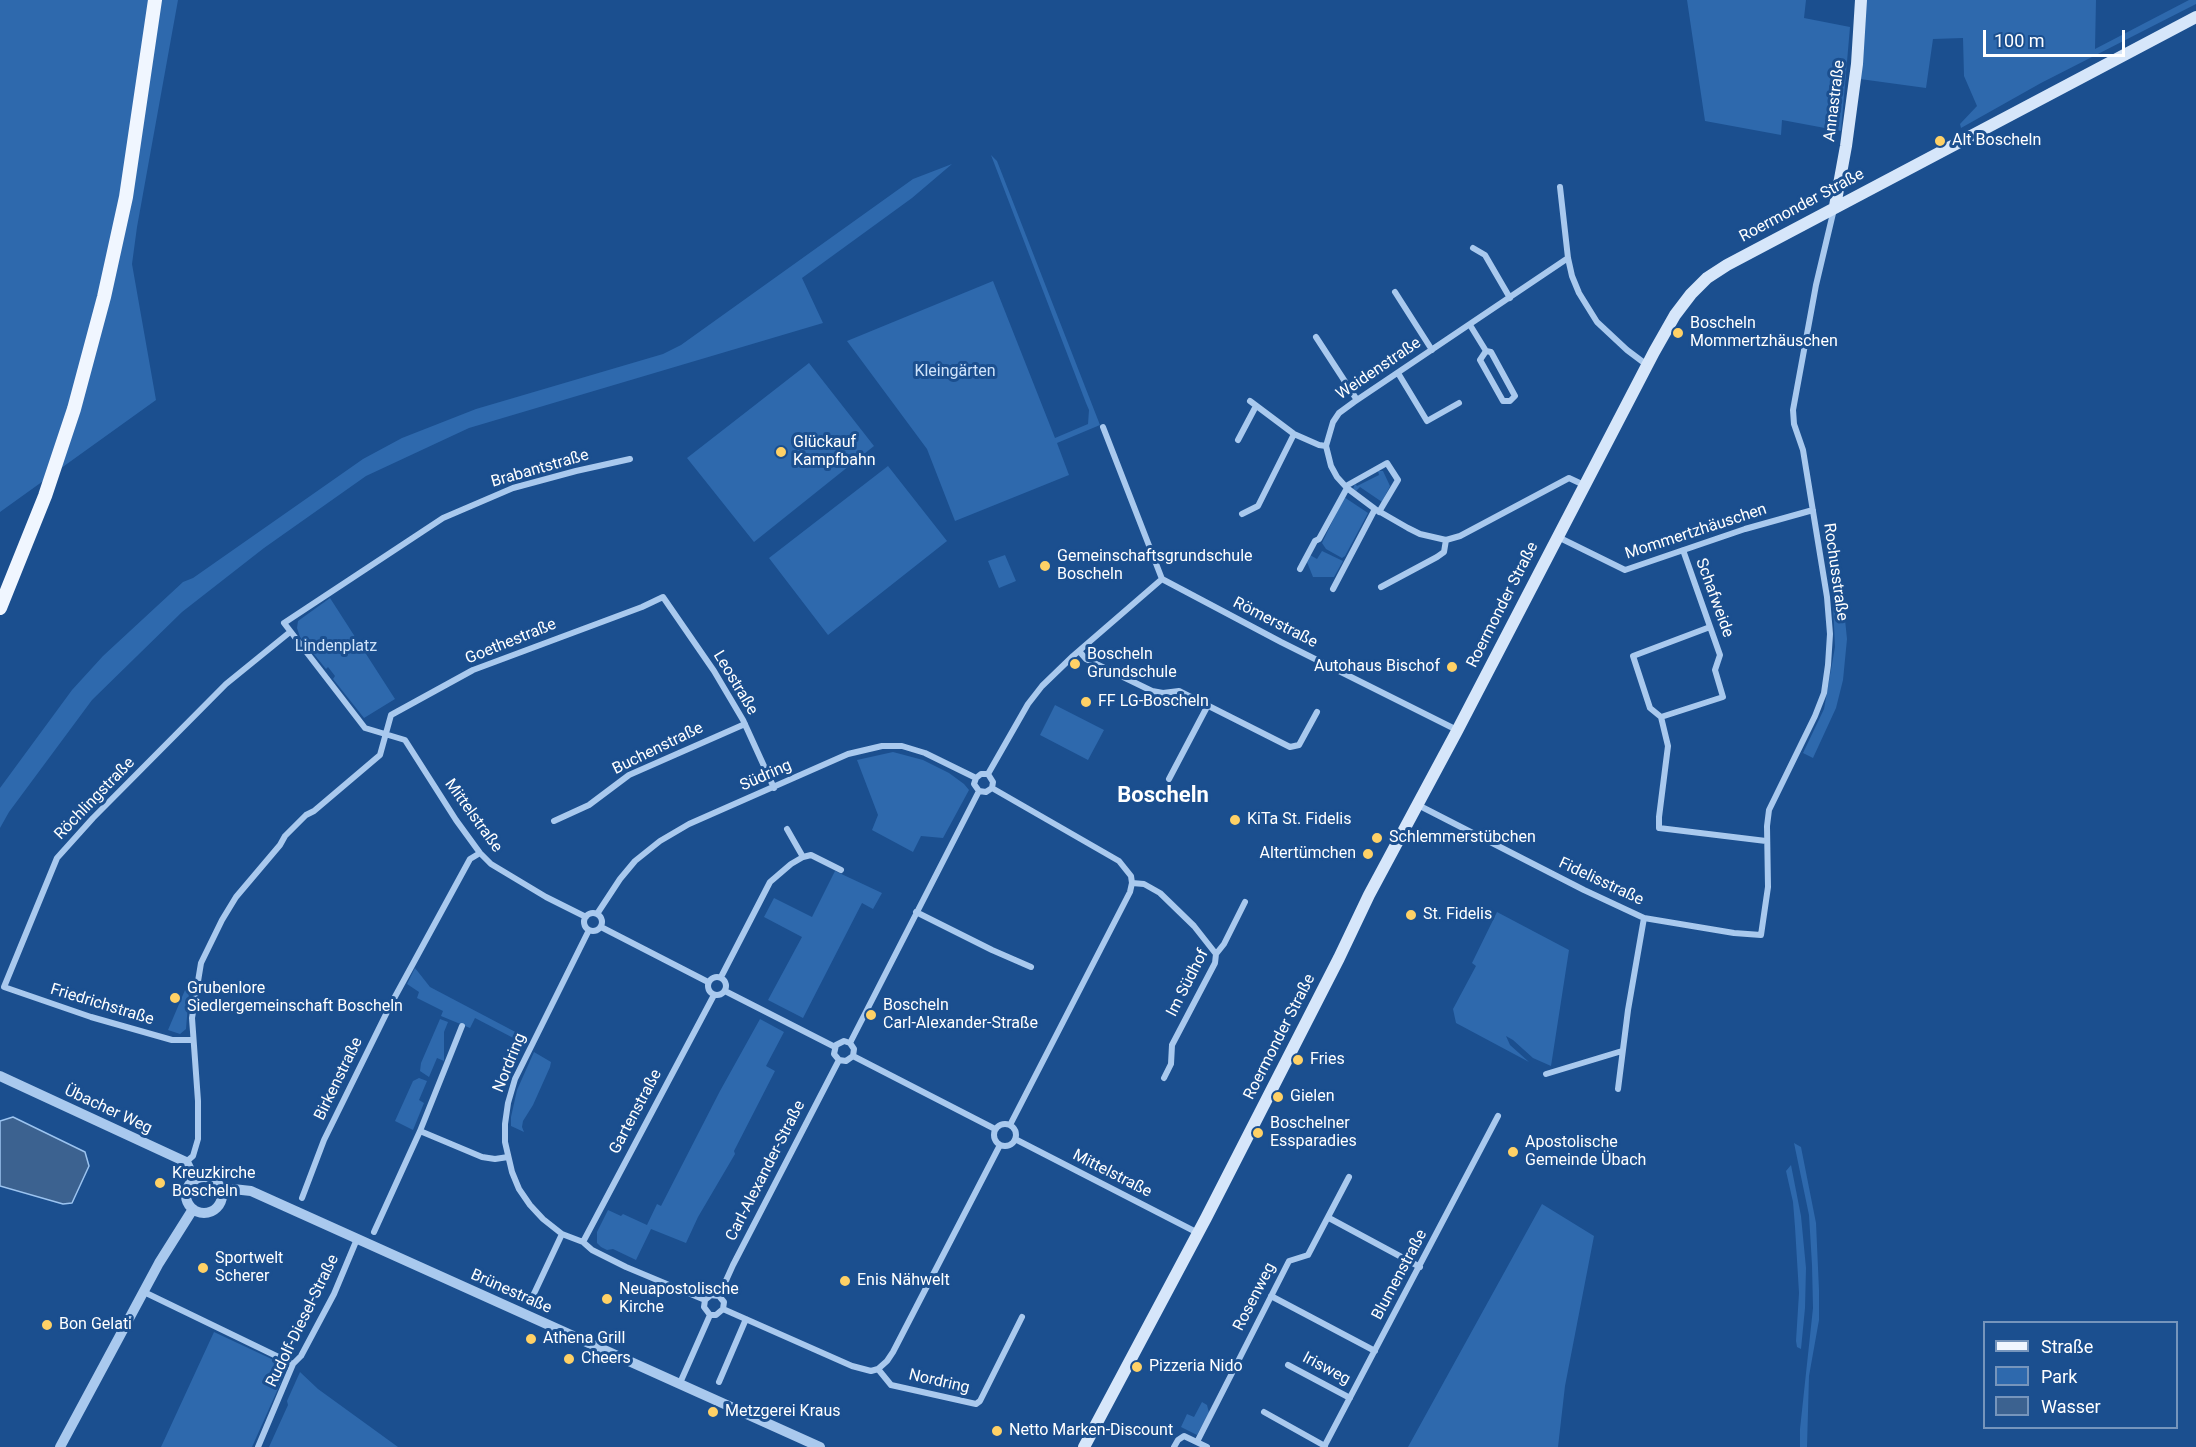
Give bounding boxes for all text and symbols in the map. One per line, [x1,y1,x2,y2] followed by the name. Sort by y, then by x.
[1986,18,2128,56] scale bar
[1994,30,2045,51] text: 100 m
[1820,59,1850,143] street label: Annastraße
[1952,131,2041,151] place label: Alt Boscheln
[1933,134,1947,148] marker: Alt Boscheln
[1736,165,1868,247] street label: Roermonder Straße
[1690,314,1838,352] place label: Boscheln Mommertzhäuschen
[1671,326,1685,340] marker: Boscheln Mommertzhäuschen
[1333,334,1425,404] street label: Weidenstraße
[914,362,996,382] park label: Kleingärten
[793,433,876,471] place label: Glückauf Kampfbahn
[774,445,788,459] marker: Glückauf Kampfbahn
[489,446,591,492] street label: Brabantstraße
[1623,500,1769,564] street label: Mommertzhäuschen
[1819,522,1851,622] street label: Rochusstraße
[1463,539,1543,671] street label: Roermonder Straße
[1057,547,1253,585] place label: Gemeinschaftsgrundschule Boscheln
[1691,556,1737,640] street label: Schafweide
[1038,559,1052,573] marker: Gemeinschaftsgrundschule Boscheln
[1230,594,1320,652] street label: Römerstraße
[463,615,559,669] street label: Goethestraße
[295,637,377,657] park label: Lindenplatz
[1087,645,1177,683] place label: Boscheln Grundschule
[708,647,762,719] street label: Leostraße
[1068,657,1082,671] marker: Boscheln Grundschule
[1314,657,1440,677] place label: Autohaus Bischof
[1445,660,1459,674] marker: Autohaus Bischof
[1098,692,1209,712] place label: FF LG-Boscheln
[1079,695,1093,709] marker: FF LG-Boscheln
[609,719,707,779] street label: Buchenstraße
[51,754,139,844] street label: Röchlingstraße
[737,756,795,796] street label: Südring
[440,776,506,856] street label: Mittelstraße
[1117,783,1209,809] district label: Boscheln
[1247,810,1351,830] place label: KiTa St. Fidelis
[1228,813,1242,827] marker: KiTa St. Fidelis
[1389,828,1536,848] place label: Schlemmerstübchen
[1370,831,1384,845] marker: Schlemmerstübchen
[1260,844,1356,864] place label: Altertümchen
[1361,847,1375,861] marker: Altertümchen
[1555,854,1647,910] street label: Fidelisstraße
[1423,905,1492,925] place label: St. Fidelis
[1404,908,1418,922] marker: St. Fidelis
[1163,946,1213,1020] street label: Im Südhof
[1240,971,1320,1103] street label: Roermonder Straße
[187,979,403,1017] place label: Grubenlore Siedlergemeinschaft Boscheln
[48,980,156,1030] street label: Friedrichstraße
[168,991,182,1005] marker: Grubenlore Siedlergemeinschaft Boscheln
[883,996,1038,1034] place label: Boscheln Carl-Alexander-Straße
[864,1008,878,1022] marker: Boscheln Carl-Alexander-Straße
[489,1031,531,1095] street label: Nordring
[311,1034,367,1124] street label: Birkenstraße
[1310,1050,1345,1070] place label: Fries
[1291,1053,1305,1067] marker: Fries
[606,1066,666,1158] street label: Gartenstraße
[61,1081,155,1139] street label: Übacher Weg
[1290,1087,1334,1107] place label: Gielen
[1271,1090,1285,1104] marker: Gielen
[722,1098,810,1244] street label: Carl-Alexander-Straße
[1270,1114,1357,1152] place label: Boschelner Essparadies
[1251,1126,1265,1140] marker: Boschelner Essparadies
[1525,1133,1646,1171] place label: Apostolische Gemeinde Übach
[1506,1145,1520,1159] marker: Apostolische Gemeinde Übach
[1069,1146,1155,1202] street label: Mittelstraße
[172,1164,256,1202] place label: Kreuzkirche Boscheln
[153,1176,167,1190] marker: Kreuzkirche Boscheln
[1368,1227,1432,1323] street label: Blumenstraße
[215,1249,283,1287] place label: Sportwelt Scherer
[263,1252,343,1390] street label: Rudolf-Diesel-Straße
[1230,1260,1280,1334] street label: Rosenweg
[196,1261,210,1275] marker: Sportwelt Scherer
[467,1266,555,1318] street label: Brünestraße
[857,1271,950,1291] place label: Enis Nähwelt
[838,1274,852,1288] marker: Enis Nähwelt
[619,1280,739,1318] place label: Neuapostolische Kirche
[600,1292,614,1306] marker: Neuapostolische Kirche
[59,1315,132,1335] place label: Bon Gelati
[40,1318,54,1332] marker: Bon Gelati
[1983,1321,2178,1429] legend
[543,1329,625,1349] place label: Athena Grill
[524,1332,538,1346] marker: Athena Grill
[2041,1336,2093,1357] text: Straße
[1299,1348,1353,1390] street label: Irisweg
[581,1349,631,1369] place label: Cheers
[562,1352,576,1366] marker: Cheers
[1149,1357,1243,1377] place label: Pizzeria Nido
[1130,1360,1144,1374] marker: Pizzeria Nido
[907,1366,971,1398] street label: Nordring
[2041,1366,2077,1387] text: Park
[2041,1396,2101,1417] text: Wasser
[725,1402,841,1422] place label: Metzgerei Kraus
[706,1405,720,1419] marker: Metzgerei Kraus
[1009,1421,1173,1441] place label: Netto Marken-Discount
[990,1424,1004,1438] marker: Netto Marken-Discount

